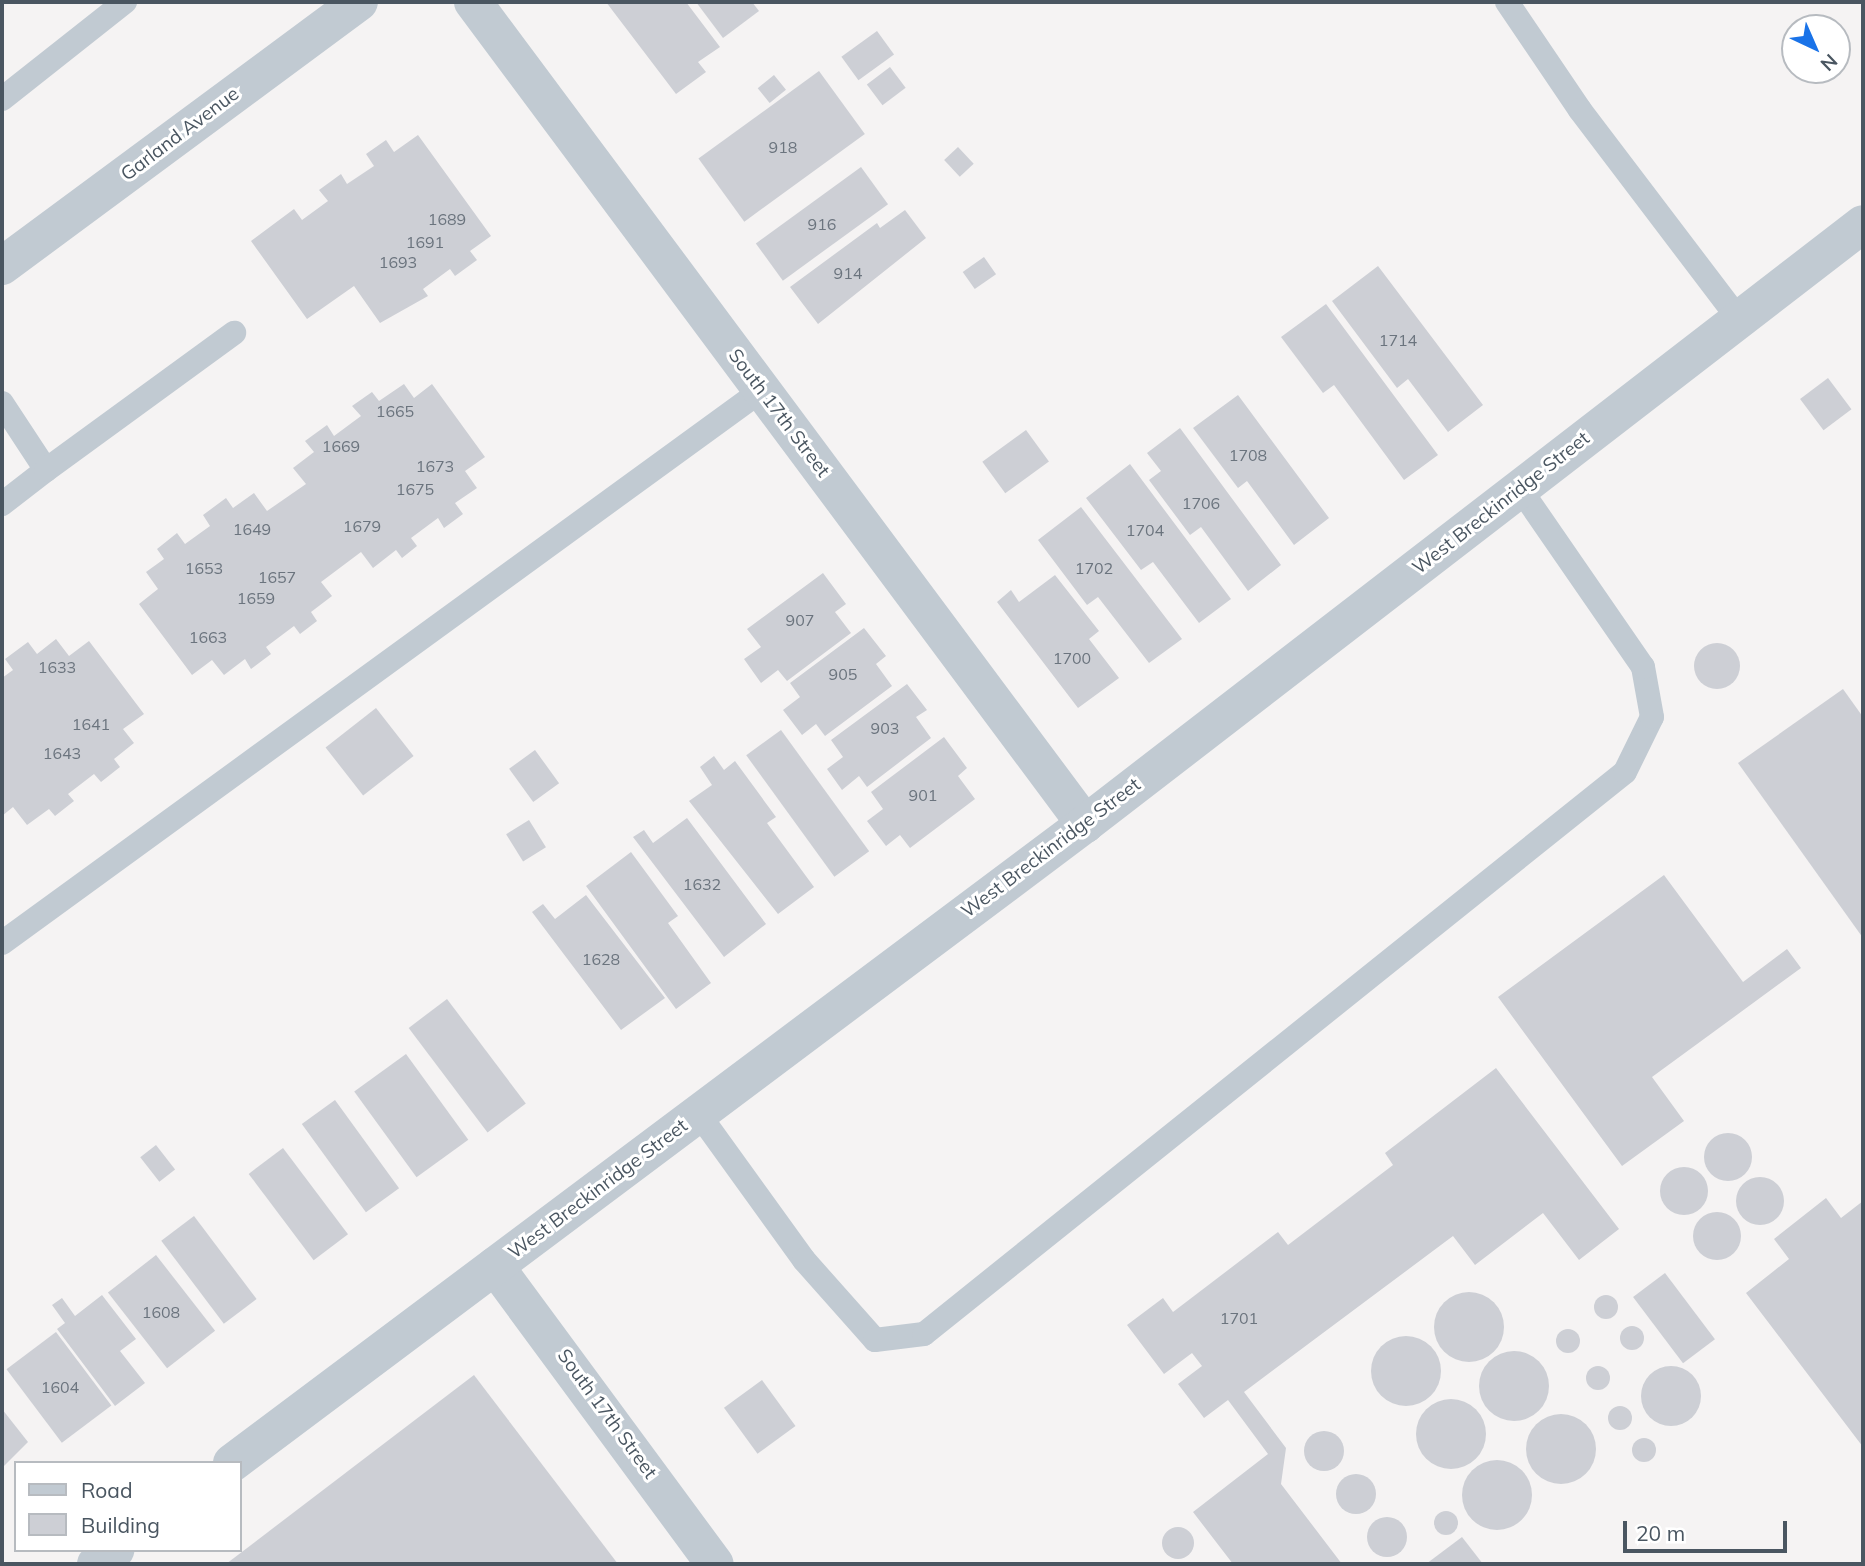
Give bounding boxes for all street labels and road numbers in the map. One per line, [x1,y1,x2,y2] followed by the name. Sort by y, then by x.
[117,82,243,186] street label: Garland Avenue
[723,344,835,482] street label: South 17th Street
[1408,427,1594,579] street label: West Breckinridge Street
[957,773,1145,923] street label: West Breckinridge Street
[504,1114,692,1264] street label: West Breckinridge Street
[552,1345,662,1483] street label: South 17th Street

